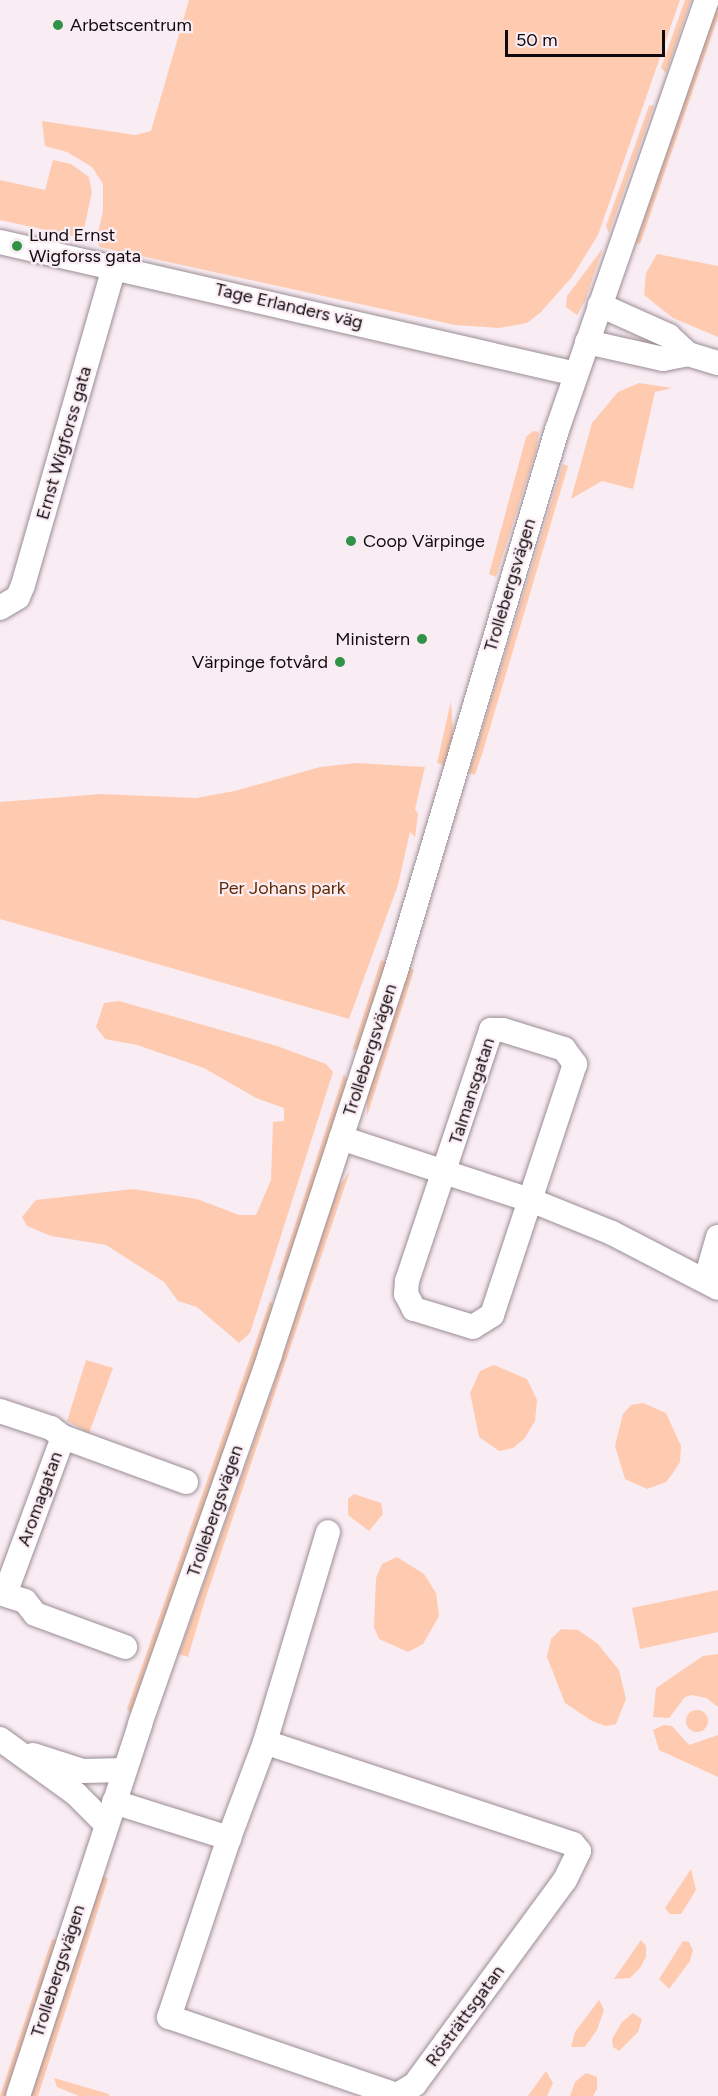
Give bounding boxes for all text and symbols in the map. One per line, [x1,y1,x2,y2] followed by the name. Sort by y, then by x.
[70,14,192,36] place label: Arbetscentrum
[51,18,65,32] marker: Arbetscentrum
[508,18,668,56] scale bar
[516,29,558,51] text: 50 m
[29,225,141,268] place label: Lund Ernst Wigforss gata
[10,239,24,253] marker: Lund Ernst Wigforss gata
[213,278,365,334] street label: Tage Erlanders väg
[32,364,96,522] street label: Ernst Wigforss gata
[480,516,540,654] street label: Trollebergsvägen
[363,530,485,552] place label: Coop Värpinge
[344,534,358,548] marker: Coop Värpinge
[335,628,410,650] place label: Ministern
[415,632,429,646] marker: Ministern
[192,651,328,673] place label: Värpinge fotvård
[333,655,347,669] marker: Värpinge fotvård
[218,877,346,899] park label: Per Johans park
[338,981,402,1119] street label: Trollebergsvägen
[445,1035,499,1147] street label: Talmansgatan
[182,1442,248,1580] street label: Trollebergsvägen
[13,1449,67,1549] street label: Aromagatan
[26,1902,90,2040] street label: Trollebergsvägen
[421,1961,509,2071] street label: Rösträttsgatan

